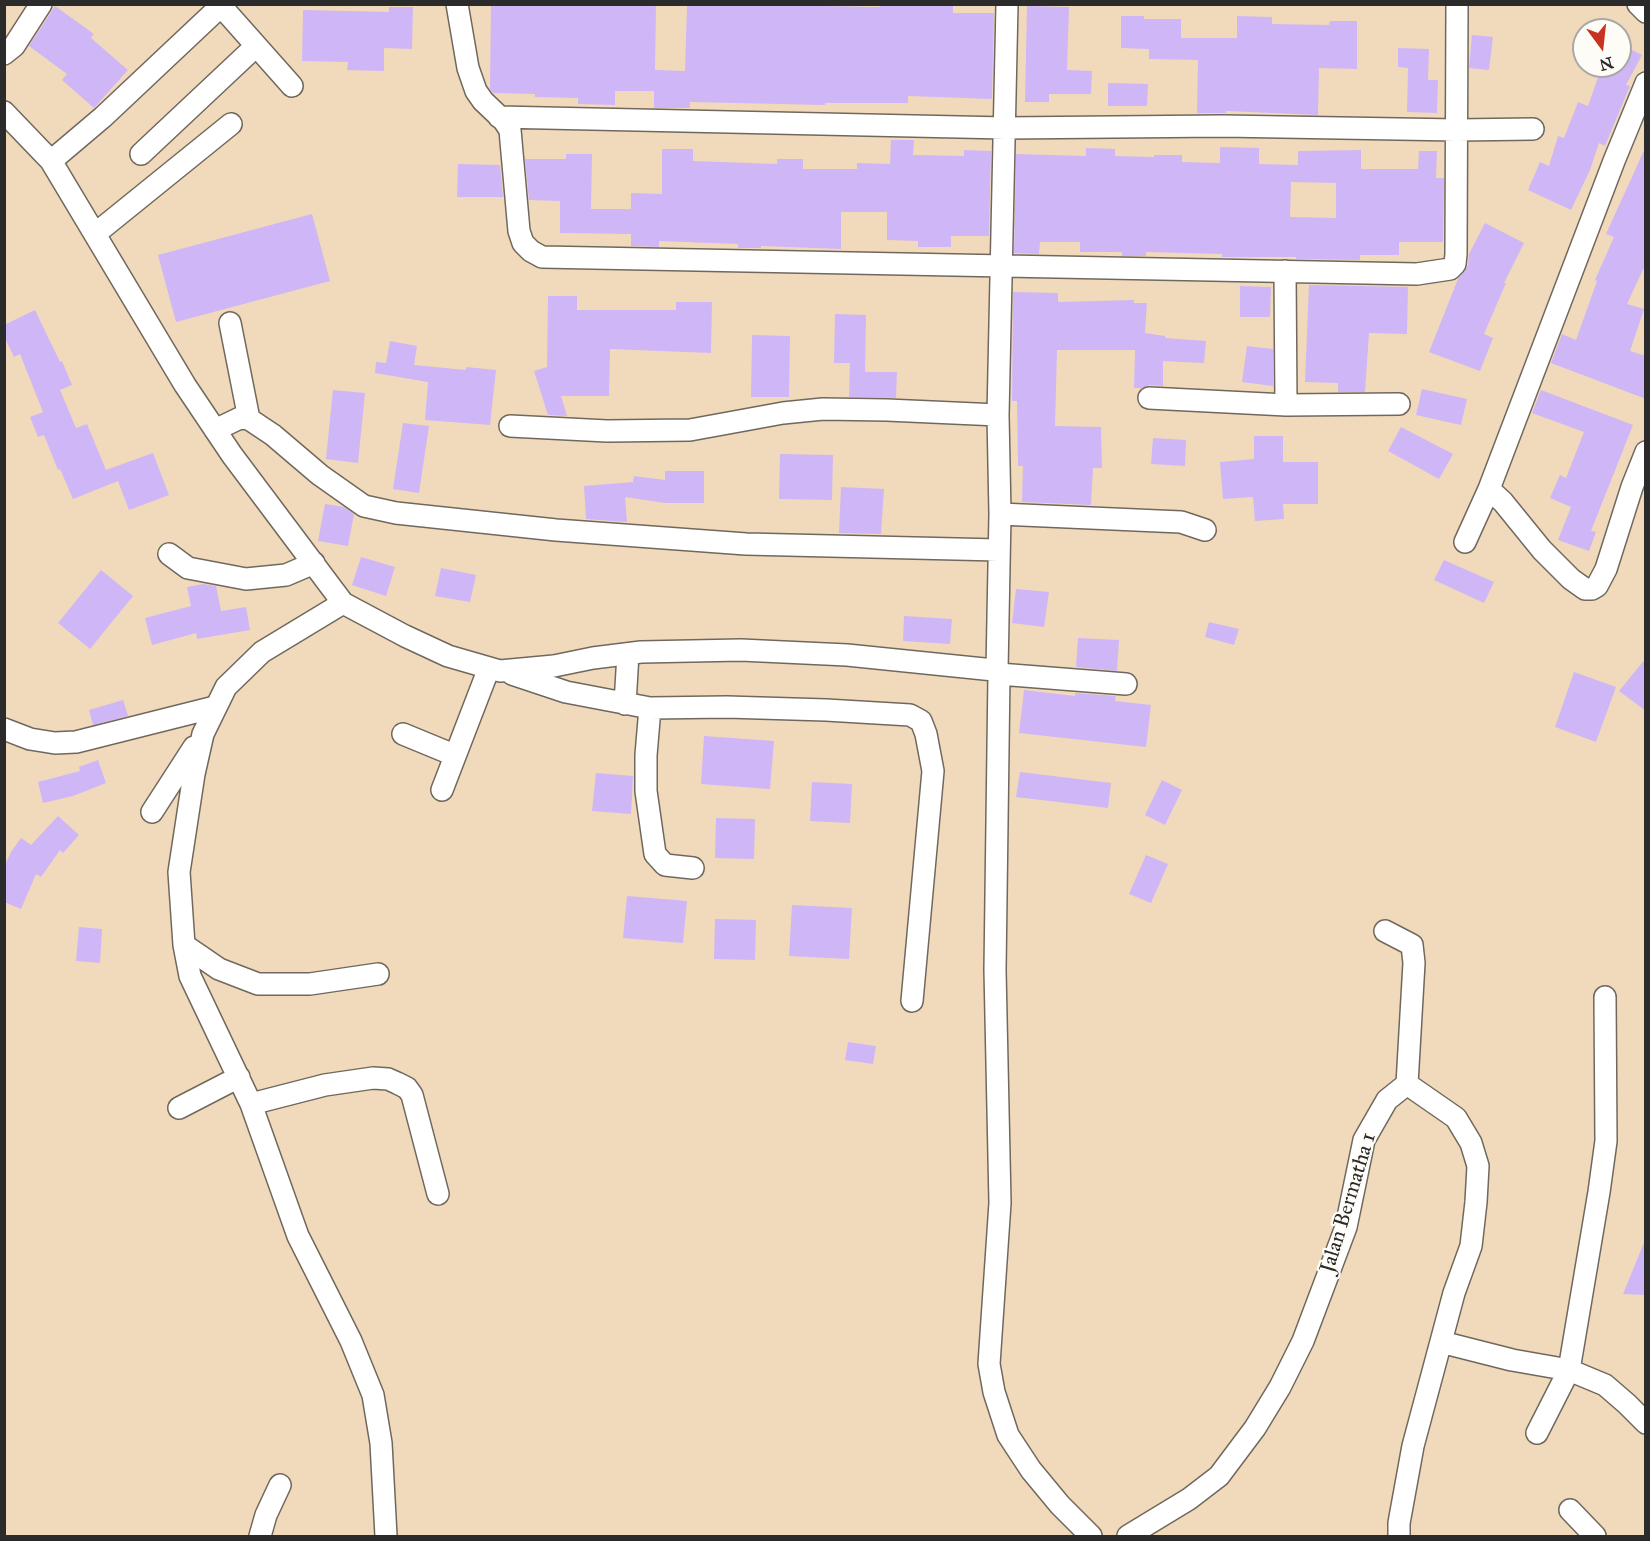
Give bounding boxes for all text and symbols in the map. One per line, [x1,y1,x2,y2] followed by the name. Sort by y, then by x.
[1572,18,1632,78] north arrow
[1597,53,1615,75] text: N
[1316,1130,1382,1276] street label: Jalan Bermatha 1

